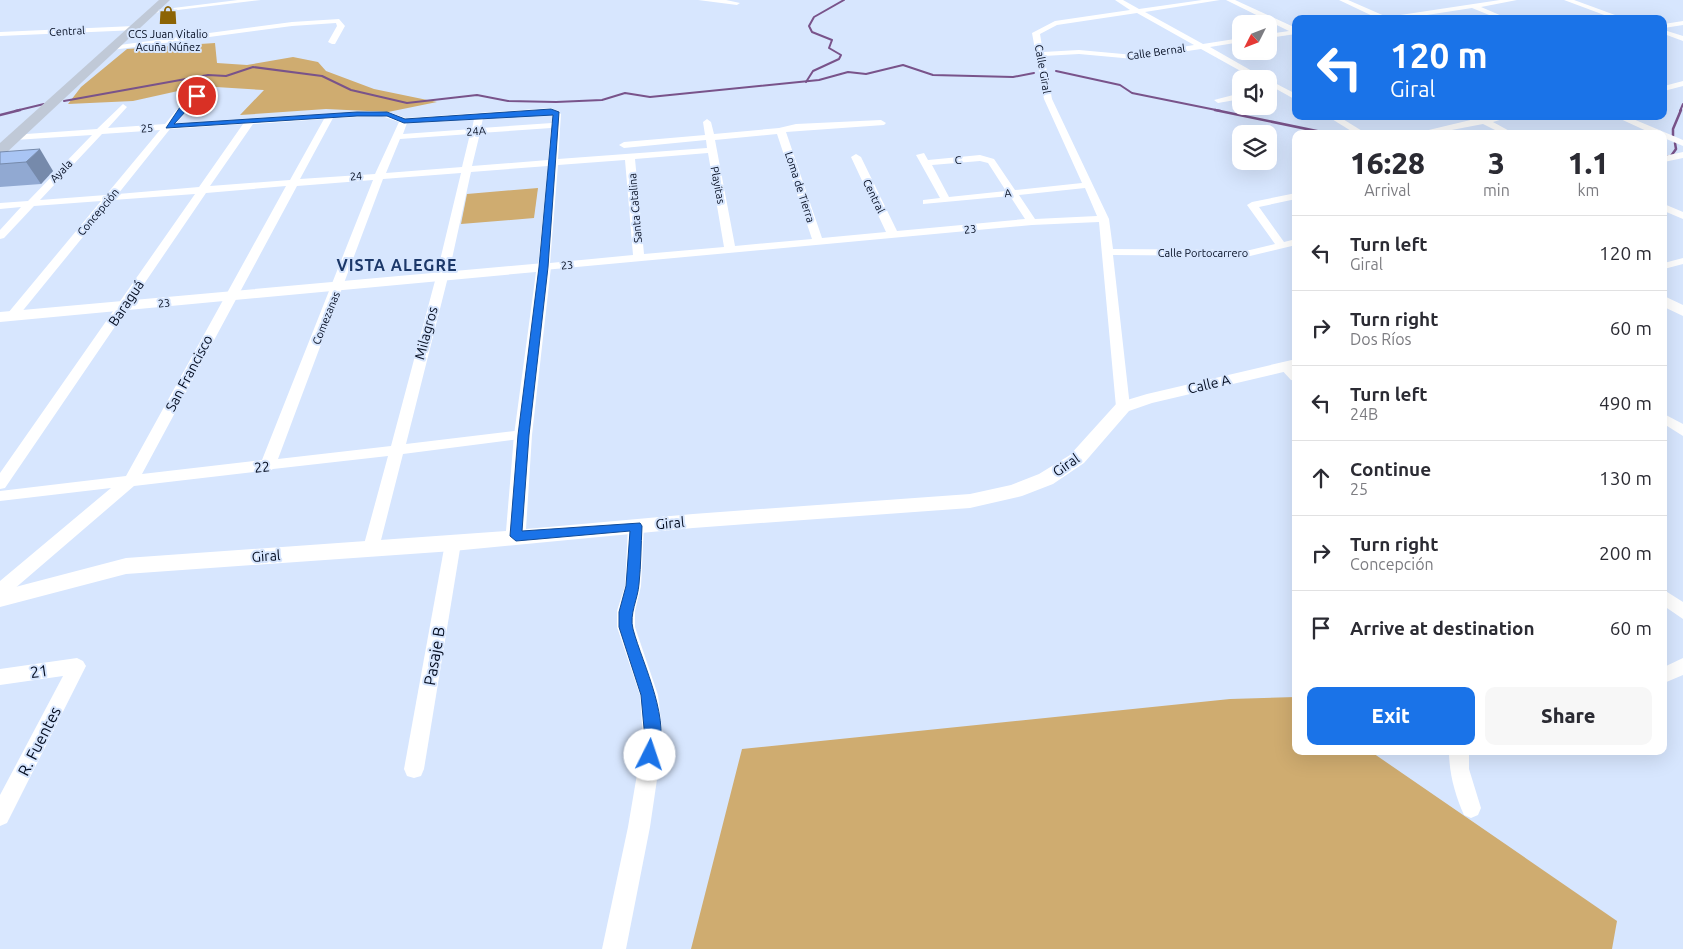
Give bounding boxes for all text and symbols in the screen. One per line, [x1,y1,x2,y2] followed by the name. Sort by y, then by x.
[157,4,179,26] shop icon: CCS Juan Vitalio Acuña Núñez
[1232,15,1278,60] north arrow
[1232,15,1277,170] map controls
[49,24,85,38] street label: Central
[128,28,208,53] place label: CCS Juan Vitalio Acuña Núñez
[1307,35,1372,100] icon: left
[1390,35,1488,75] text: 120 m
[1126,42,1186,62] street label: Calle Bernal
[1033,44,1053,94] street label: Calle Giral
[1232,70,1277,115] button: sound
[176,75,218,117] pin
[1390,76,1435,101] text: Giral
[183,82,211,110] icon: arrive
[140,122,154,134] street label: 25
[466,124,487,138] street label: 24A
[1232,125,1277,170] button: layers
[1350,146,1425,180] text: 16:28
[1488,146,1505,180] text: 3
[1568,146,1609,180] text: 1.1
[783,150,817,224] street label: Loma de Tierra
[954,154,962,166] street label: C
[47,157,75,185] street label: Ayala
[708,165,728,205] street label: Playitas
[349,169,363,183] street label: 24
[626,173,644,243] street label: Santa Catalina
[861,177,887,215] street label: Central
[1364,181,1411,199] text: Arrival
[1483,181,1510,199] text: min
[1577,181,1599,199] text: km
[75,186,121,238] street label: Concepción
[1004,187,1013,199] street label: A
[963,222,977,236] street label: 23
[1350,233,1428,255] text: Turn left
[1307,239,1335,267] icon: left
[1599,242,1652,264] text: 120 m
[1158,247,1248,259] street label: Calle Portocarrero
[1350,255,1383,273] text: Giral
[337,256,457,274] district label: VISTA ALEGRE
[560,258,574,272] street label: 23
[105,277,147,329] street label: Baraguá
[310,290,342,346] street label: Comezanas
[157,296,171,310] street label: 23
[411,305,441,361] street label: Milagros
[1350,308,1438,330] text: Turn right
[1307,314,1335,342] icon: right
[1610,317,1652,339] text: 60 m
[1350,330,1411,348] text: Dos Ríos
[162,332,216,414] street label: San Francisco
[1186,371,1232,397] street label: Calle A
[1350,383,1428,405] text: Turn left
[1307,389,1335,417] icon: left
[1599,392,1652,414] text: 490 m
[1350,405,1378,423] text: 24B
[1050,450,1083,480] street label: Giral
[253,458,271,476] street label: 22
[1350,458,1431,480] text: Continue
[1307,464,1335,492] icon: ahead
[1599,467,1652,489] text: 130 m
[1350,480,1368,498] text: 25
[655,514,685,532] street label: Giral
[1350,533,1438,555] text: Turn right
[1307,539,1335,567] icon: right
[1599,542,1652,564] text: 200 m
[251,547,281,565] street label: Giral
[1350,555,1434,573] text: Concepción
[1307,614,1335,642] icon: arrive
[1350,617,1535,639] text: Arrive at destination
[1610,617,1652,639] text: 60 m
[420,625,448,687] street label: Pasaje B
[29,661,49,681] street label: 21
[1307,687,1475,745] button: Exit
[1485,687,1652,745] button: Share
[14,703,64,779] street label: R. Fuentes
[623,728,675,780] position arrow

